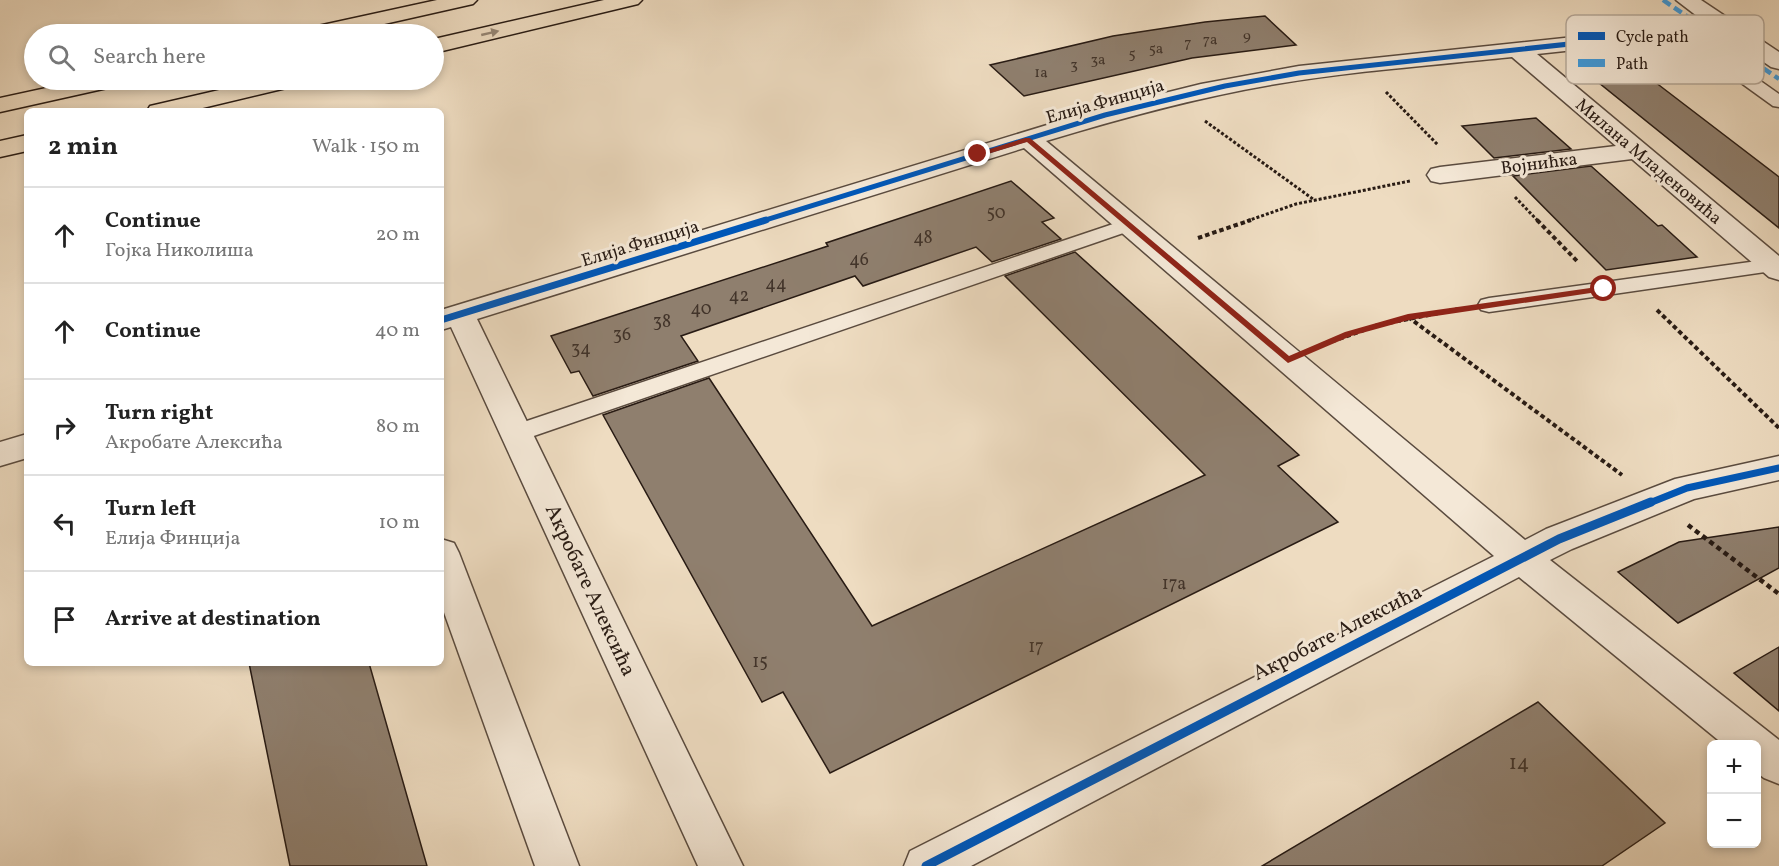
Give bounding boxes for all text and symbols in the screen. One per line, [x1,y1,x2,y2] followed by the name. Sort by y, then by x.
[1566,15,1764,84] legend
[24,24,444,90] search box
[1243,26,1251,47] house number: 9
[481,27,500,37] one-way arrow
[1616,27,1689,49] text: Cycle path
[1203,30,1217,51] house number: 7a
[1184,33,1192,54] house number: 7
[1149,39,1163,60] house number: 5a
[45,41,78,74] icon: search
[93,42,206,73] text: Search here
[1128,44,1136,65] house number: 5
[1090,50,1106,71] house number: 3a
[1616,54,1648,76] text: Path
[1070,55,1078,76] house number: 3
[1034,63,1048,84] house number: 1a
[1043,74,1167,131] street label: Елија Финција
[1569,93,1727,231] street label: Милана Младеновића
[48,129,118,165] text: 2 min
[312,133,420,161] text: Walk · 150 m
[964,140,990,166] route end
[1499,147,1579,182] street label: Војнићка
[986,201,1006,226] house number: 50
[105,206,201,237] text: Continue
[579,215,702,274] street label: Елија Финција
[48,219,81,252] icon: ahead
[376,221,420,249] text: 20 m
[913,226,933,251] house number: 48
[105,237,254,265] text: Гојка Николиша
[849,248,869,273] house number: 46
[765,272,787,297] house number: 44
[1590,275,1616,301] route start
[729,284,749,309] house number: 42
[690,297,712,322] house number: 40
[653,310,671,335] house number: 38
[48,315,81,348] icon: ahead
[105,316,201,347] text: Continue
[375,317,420,345] text: 40 m
[613,323,631,348] house number: 36
[571,337,591,362] house number: 34
[105,398,213,429] text: Turn right
[48,411,81,444] icon: right
[376,413,420,441] text: 80 m
[105,429,283,457] text: Акробате Алексића
[105,494,196,525] text: Turn left
[537,500,642,681] street label: Акробате Алексића
[48,507,81,540] icon: left
[379,509,420,537] text: 10 m
[105,525,240,553] text: Елија Финција
[1162,572,1186,597] house number: 17a
[1248,578,1427,689] street label: Акробате Алексића
[48,603,81,636] icon: arrive
[105,604,321,635] text: Arrive at destination
[1028,635,1044,660] house number: 17
[752,650,768,675] house number: 15
[1707,740,1761,848] map controls
[1707,740,1761,794] button: +
[1509,749,1529,778] house number: 14
[1707,794,1761,848] button: −

